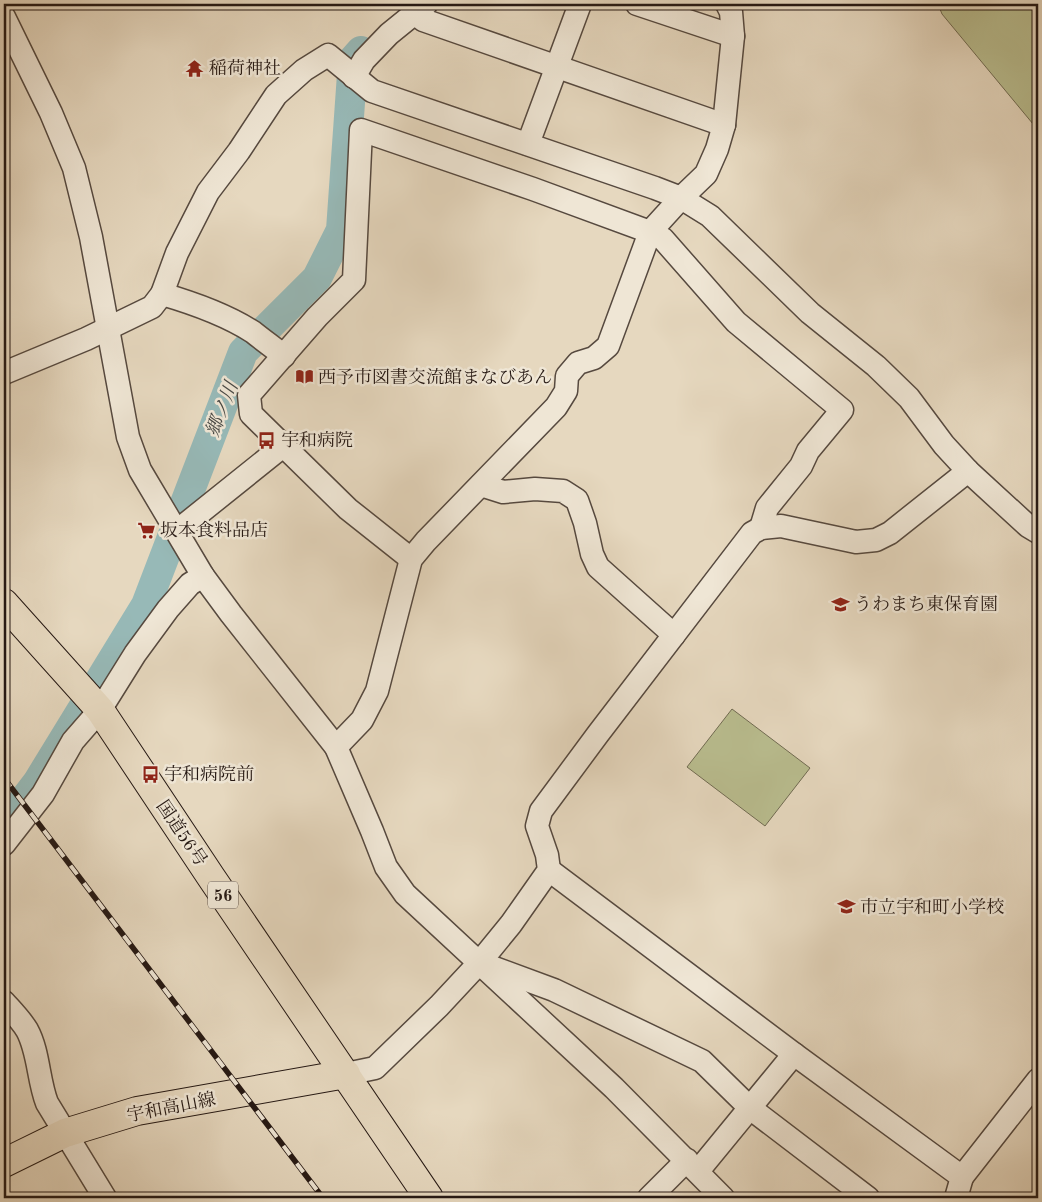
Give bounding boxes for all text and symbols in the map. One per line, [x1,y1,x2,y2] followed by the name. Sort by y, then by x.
[185,58,205,78] temple icon: 稲荷神社
[209,58,281,78] place label: 稲荷神社
[294,367,314,387] library icon: 西予市図書交流館まなびあん
[318,367,552,387] place label: 西予市図書交流館まなびあん
[202,377,243,440] water label: 郷ノ川
[257,430,277,450] bus stop icon: 宇和病院
[281,430,353,450] place label: 宇和病院
[136,520,156,540] supermarket icon: 坂本食料品店
[160,520,268,540] place label: 坂本食料品店
[830,594,850,614] school or university icon: うわまち東保育園
[854,594,998,614] place label: うわまち東保育園
[140,764,160,784] bus stop icon: 宇和病院前
[164,764,254,784] place label: 宇和病院前
[153,796,211,870] street label: 国道56号
[208,882,238,908] road number: 56
[836,897,856,917] school or university icon: 市立宇和町小学校
[860,897,1004,917] place label: 市立宇和町小学校
[125,1089,217,1125] street label: 宇和高山線

